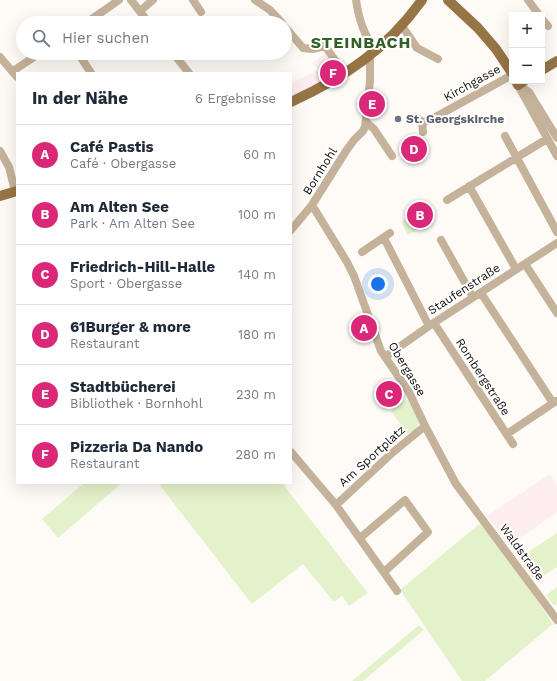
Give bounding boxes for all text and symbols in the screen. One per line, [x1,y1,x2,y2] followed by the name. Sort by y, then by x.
[509,12,545,84] map controls
[509,12,545,48] button: +
[16,16,292,60] search box
[30,27,52,49] icon: search
[62,29,149,47] text: Hier suchen
[311,33,411,52] district label: STEINBACH
[509,48,545,84] button: −
[320,58,346,88] pin: F
[441,62,503,104] street label: Kirchgasse
[32,88,128,108] text: In der Nähe
[359,89,385,119] pin: E
[195,91,276,106] text: 6 Ergebnisse
[406,112,504,126] place label: St. Georgskirche
[393,114,403,124] marker: St. Georgskirche
[401,134,427,164] pin: D
[70,138,154,156] text: Café Pastis
[300,145,340,197] street label: Bornhohl
[41,147,49,162] text: A
[243,147,276,162] text: 60 m
[70,156,176,171] text: Café · Obergasse
[70,198,169,216] text: Am Alten See
[407,200,433,230] pin: B
[41,207,49,222] text: B
[238,207,276,222] text: 100 m
[70,216,195,231] text: Park · Am Alten See
[70,258,215,276] text: Friedrich-Hill-Halle
[425,260,503,317] street label: Staufenstraße
[41,267,49,282] text: C
[238,267,276,282] text: 140 m
[368,274,388,294] your location
[70,276,182,291] text: Sport · Obergasse
[351,313,377,343] pin: A
[70,318,191,336] text: 61Burger & more
[40,327,50,342] text: D
[238,327,276,342] text: 180 m
[70,336,140,351] text: Restaurant
[453,336,513,418] street label: Rombergstraße
[385,339,429,399] street label: Obergasse
[70,378,176,396] text: Stadtbücherei
[376,379,402,409] pin: C
[41,387,49,402] text: E
[236,387,276,402] text: 230 m
[70,396,203,411] text: Bibliothek · Bornhohl
[336,423,408,489] street label: Am Sportplatz
[70,438,203,456] text: Pizzeria Da Nando
[41,447,49,462] text: F
[236,447,276,462] text: 280 m
[70,456,140,471] text: Restaurant
[497,521,547,583] street label: Waldstraße

